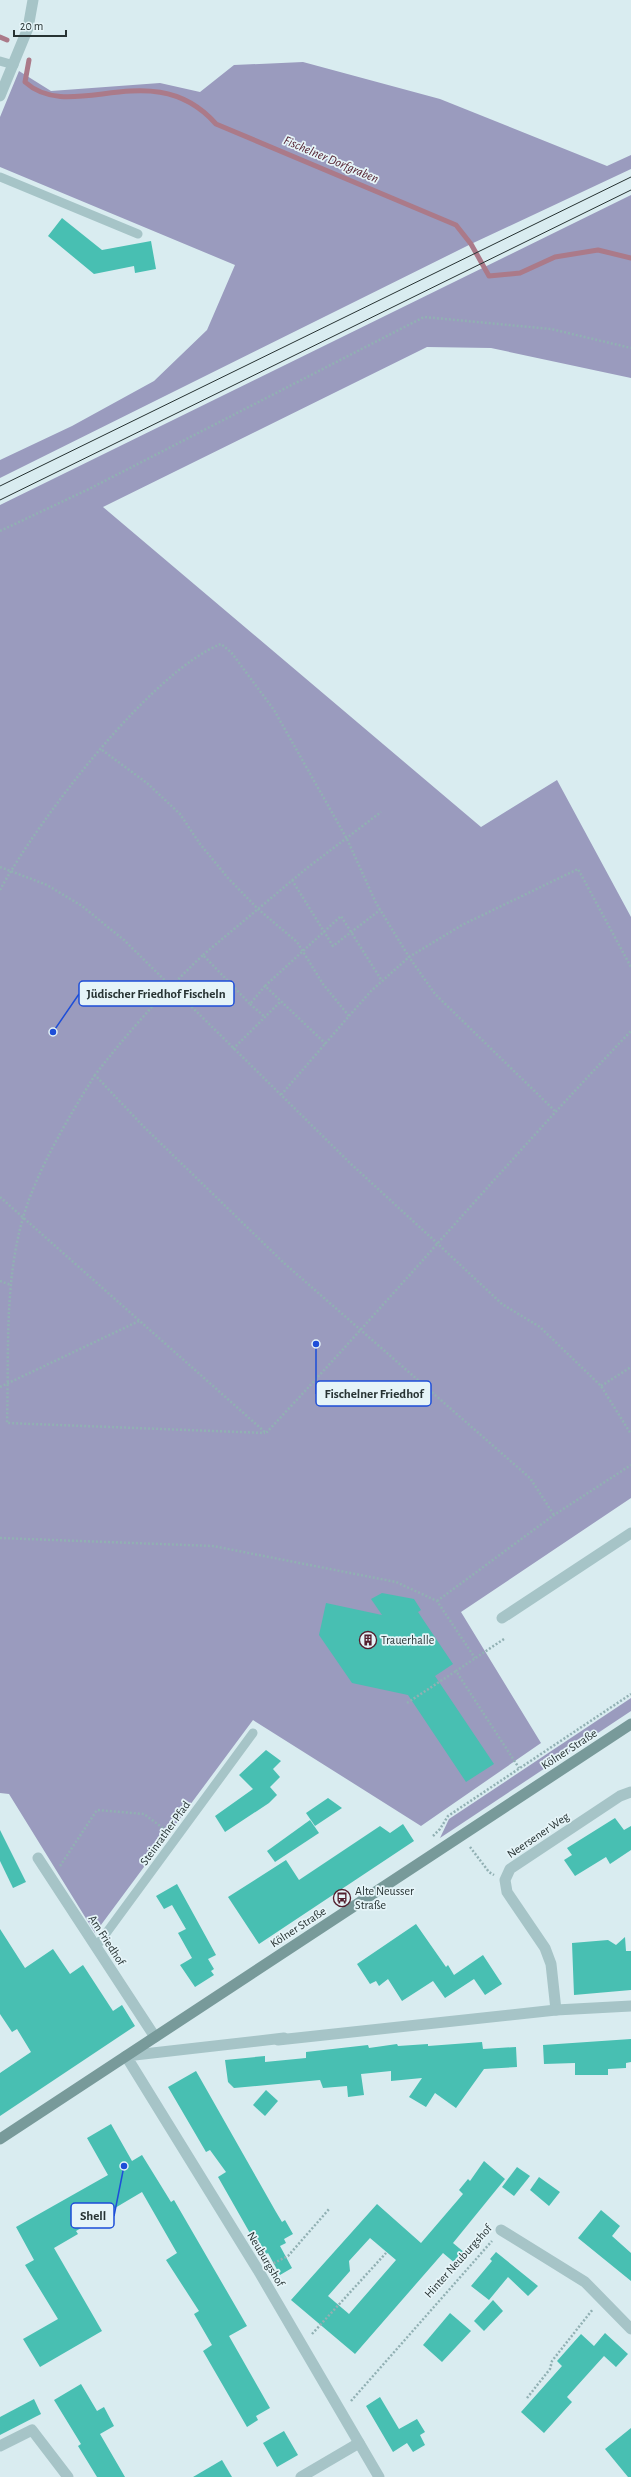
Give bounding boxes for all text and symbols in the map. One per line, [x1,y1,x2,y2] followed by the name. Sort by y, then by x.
[14,12,66,38] scale bar
[20,20,43,32] text: 20 m
[282,134,380,186] water label: Fischelner Dorfgraben
[79,981,234,1006] callout: Jüdischer Friedhof Fischeln
[86,988,226,1001] text: Jüdischer Friedhof Fischeln
[316,1381,431,1406] callout: Fischelner Friedhof
[324,1388,425,1401] text: Fischelner Friedhof
[358,1630,378,1650] building icon: Trauerhalle
[381,1634,434,1646] place label: Trauerhalle
[539,1727,599,1771] street label: Kölner Straße
[138,1799,192,1867] street label: Steinrather Pfad
[505,1810,571,1860] street label: Neersener Weg
[355,1885,414,1911] place label: Alte Neusser Straße
[332,1888,352,1908] bus stop icon: Alte Neusser Straße
[268,1905,328,1949] street label: Kölner Straße
[86,1913,128,1968] street label: Am Friedhof
[71,2203,114,2228] callout: Shell
[80,2210,106,2223] text: Shell
[422,2221,495,2300] street label: Hinter Neuburgshof
[245,2230,288,2290] street label: Neuburgshof

